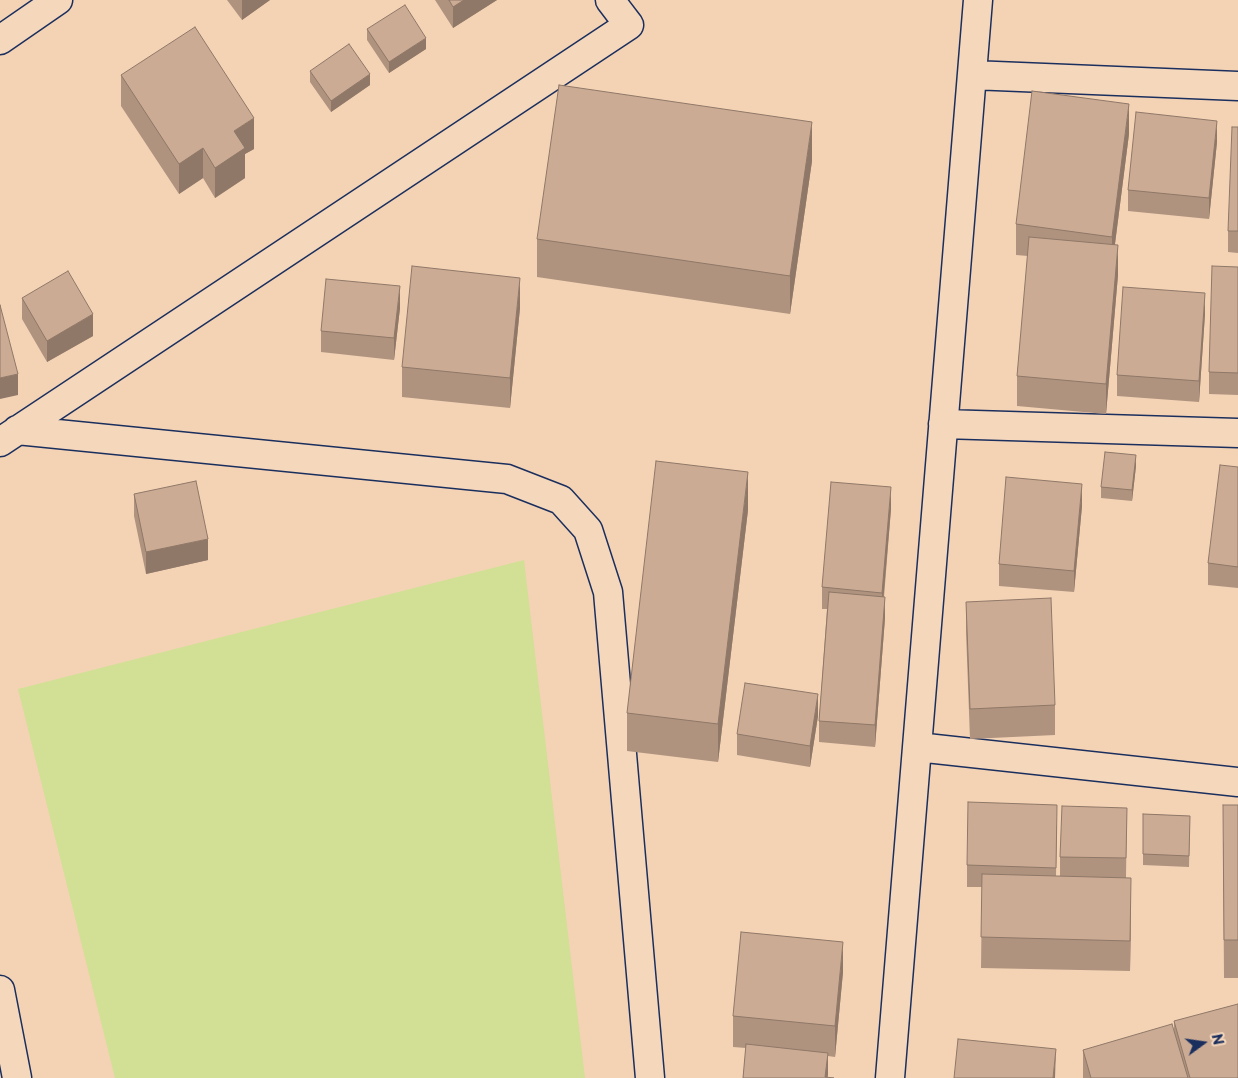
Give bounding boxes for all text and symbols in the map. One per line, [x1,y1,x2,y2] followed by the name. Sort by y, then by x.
[1178,1018,1228,1068] north arrow
[1207,1031,1230,1047] text: N

